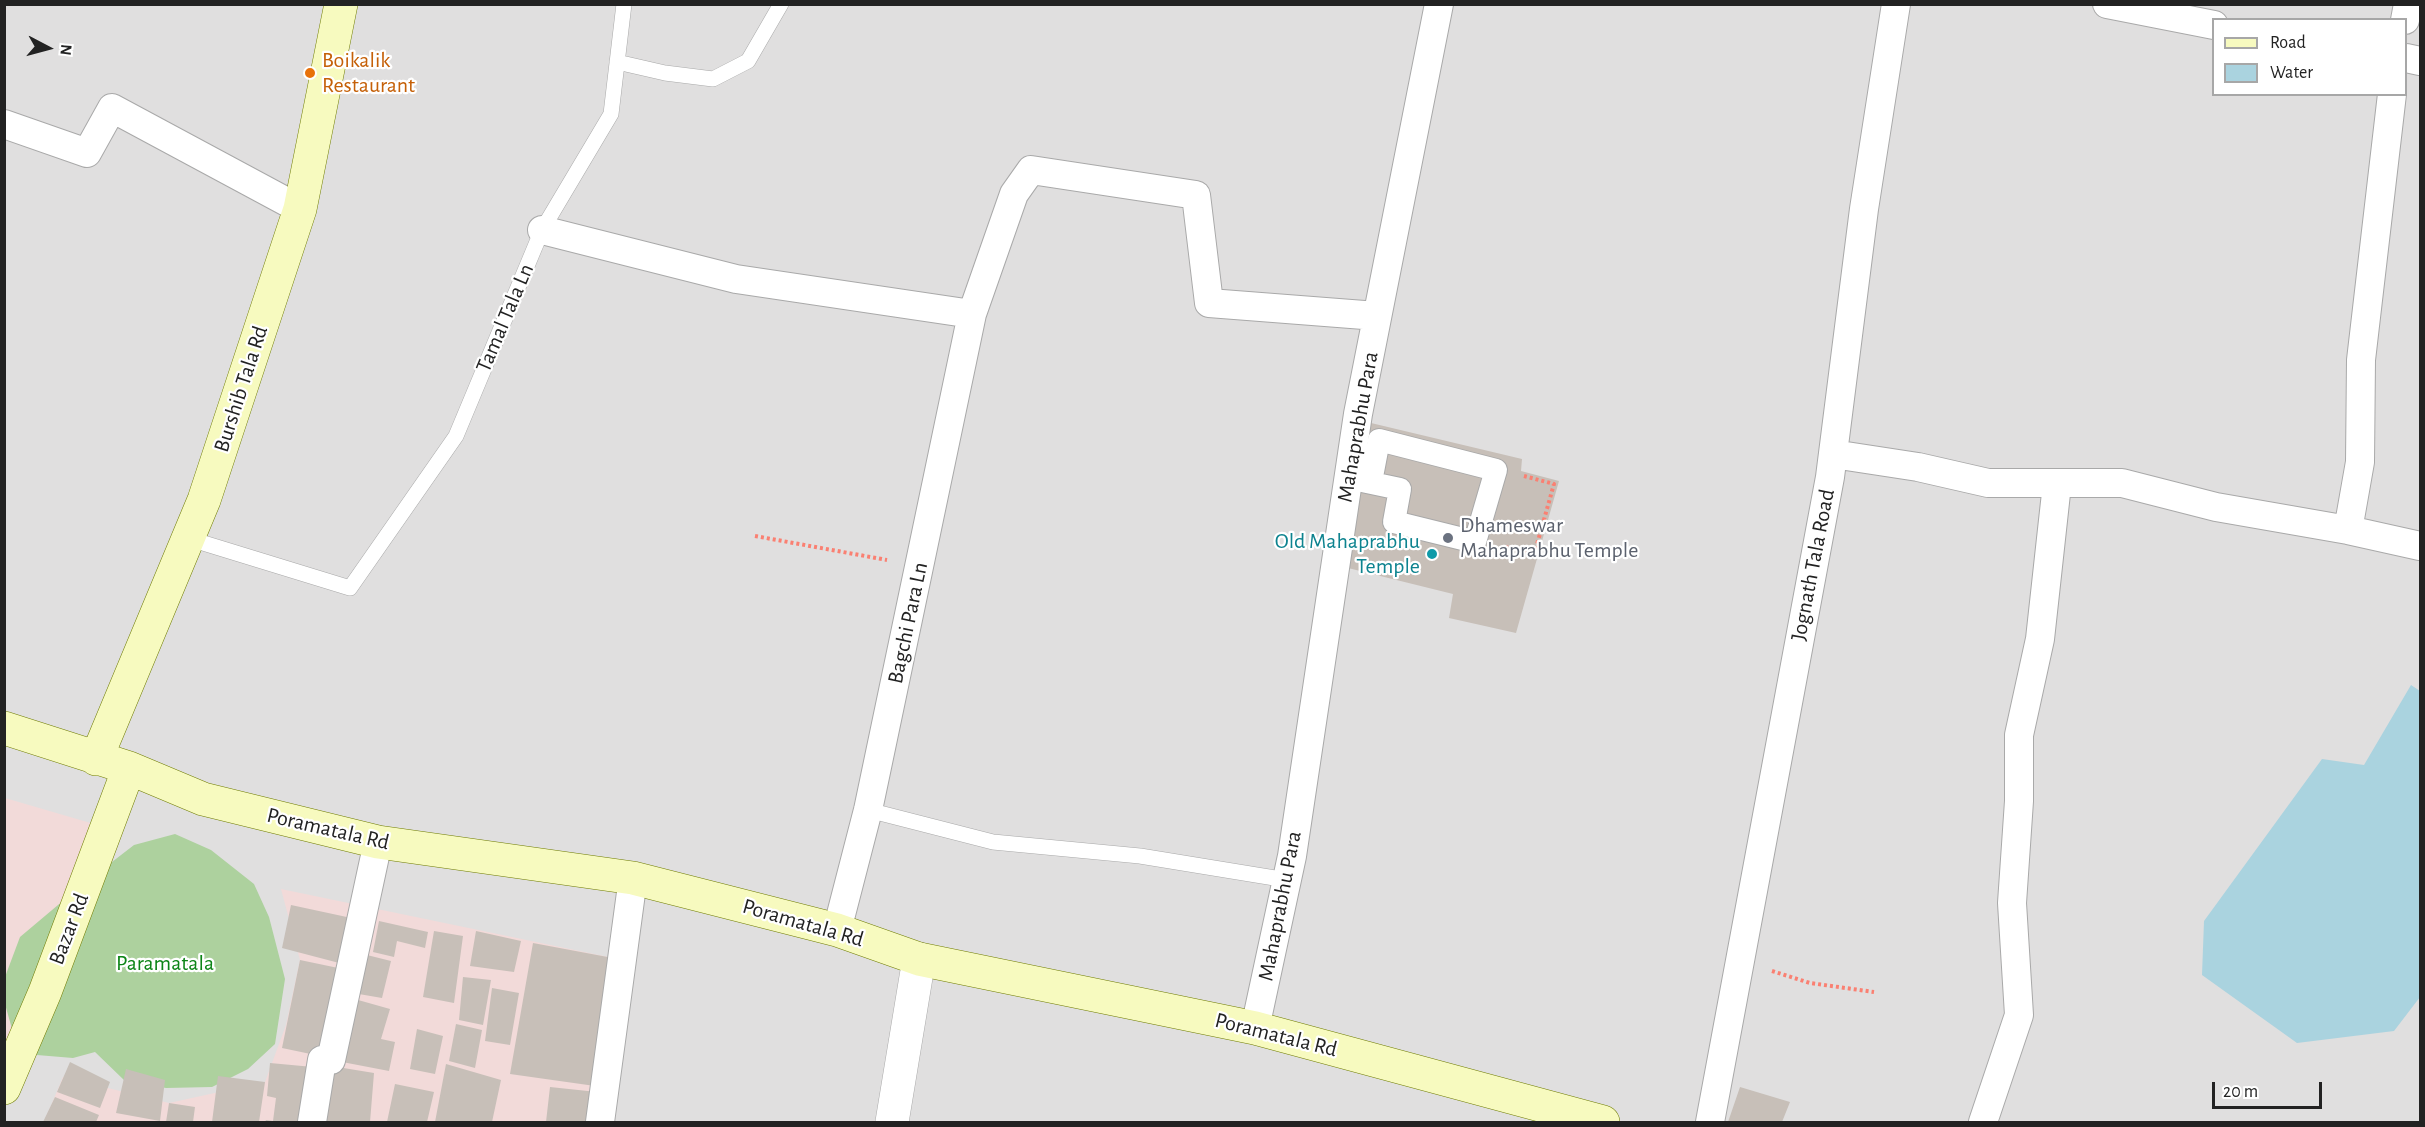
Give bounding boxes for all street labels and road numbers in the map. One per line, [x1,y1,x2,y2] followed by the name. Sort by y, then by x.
[470,260,540,376] street label: Tamal Tala Ln
[208,322,274,456] street label: Burshib Tala Rd
[1332,350,1384,504] street label: Mahaprabhu Para
[1785,487,1841,643] street label: Jognath Tala Road
[882,560,934,686] street label: Bagchi Para Ln
[264,802,392,856] street label: Poramatala Rd
[1253,829,1307,983] street label: Mahaprabhu Para
[43,889,95,969] street label: Bazar Rd
[739,893,867,953] street label: Poramatala Rd
[1212,1007,1340,1063] street label: Poramatala Rd

